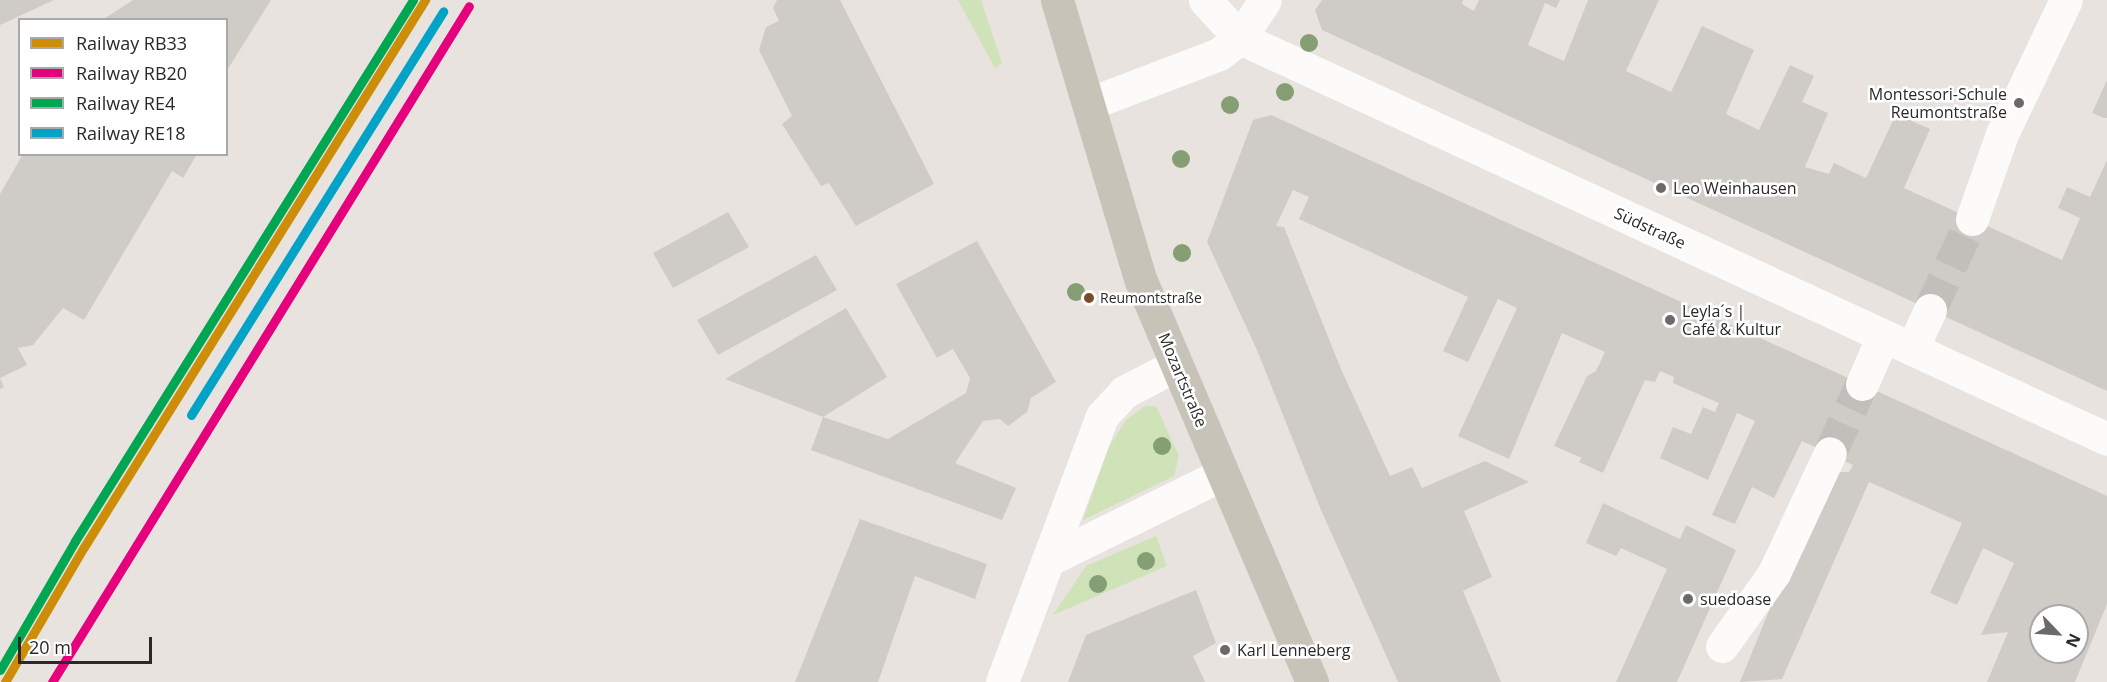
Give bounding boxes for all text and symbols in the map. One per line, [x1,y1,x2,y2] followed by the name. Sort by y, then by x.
[18,18,228,156] legend
[76,31,187,55] text: Railway RB33
[76,61,187,85] text: Railway RB20
[1869,84,2007,122] place label: Montessori-Schule Reumontstraße
[76,91,175,115] text: Railway RE4
[2012,96,2026,110] marker: Montessori-Schule Reumontstraße
[76,121,186,145] text: Railway RE18
[1673,178,1797,198] place label: Leo Weinhausen
[1654,181,1668,195] marker: Leo Weinhausen
[1611,203,1689,253] street label: Südstraße
[1100,290,1202,306] place label: Reumontstraße
[1083,292,1095,304] marker: Reumontstraße
[1682,301,1781,339] place label: Leyla´s | Café & Kultur
[1663,313,1677,327] marker: Leyla´s | Café & Kultur
[1155,330,1211,430] street label: Mozartstraße
[1700,589,1771,609] place label: suedoase
[1681,592,1695,606] marker: suedoase
[2029,604,2089,664] north arrow
[21,625,154,663] scale bar
[2061,630,2086,651] text: N
[29,635,71,659] text: 20 m
[1237,640,1350,660] place label: Karl Lenneberg
[1218,643,1232,657] marker: Karl Lenneberg

